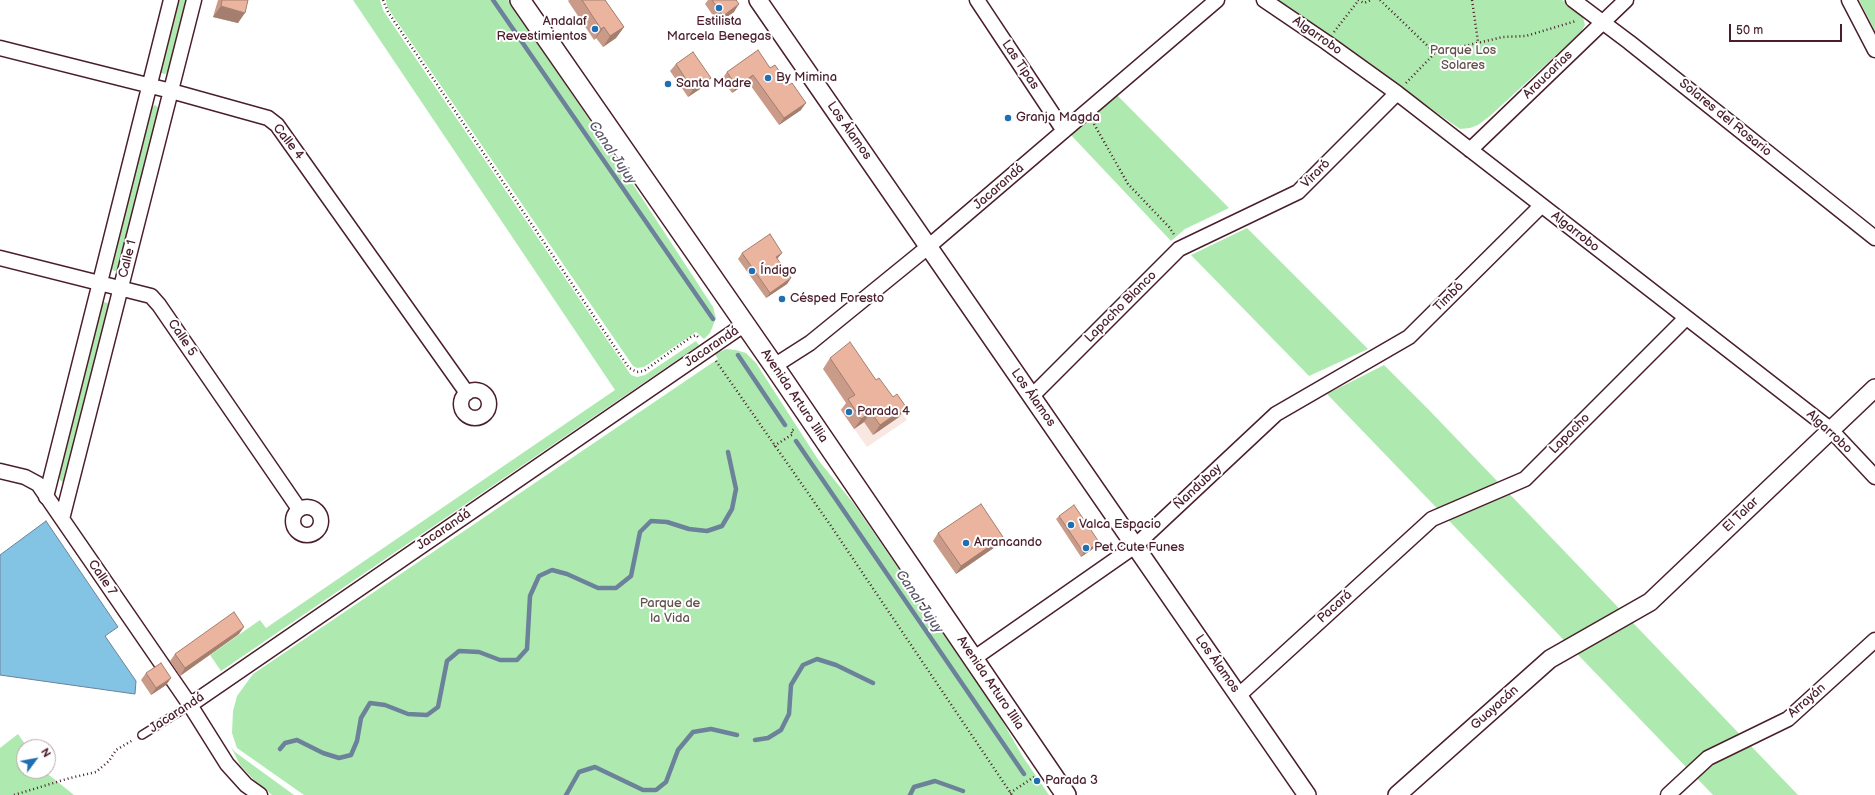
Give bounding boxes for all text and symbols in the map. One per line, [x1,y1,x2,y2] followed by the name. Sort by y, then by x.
[714,3,724,13] marker: Estilista Marcela Benegas
[1289,13,1345,59] street label: Algarrobo
[497,14,587,45] place label: Andalaf Revestimientos
[667,14,771,45] place label: Estilista Marcela Benegas
[1731,16,1844,42] scale bar
[1736,23,1763,38] text: 50 m
[590,24,600,34] marker: Andalaf Revestimientos
[998,37,1042,93] street label: Las Tipas
[1430,43,1496,74] park label: Parque Los Solares
[1520,48,1576,102] street label: Araucarias
[776,70,837,86] place label: By Mimina
[763,73,773,83] marker: By Mimina
[676,76,751,92] place label: Santa Madre
[1676,76,1774,160] street label: Solares del Rosario
[663,79,673,89] marker: Santa Madre
[823,99,875,163] street label: Los Álamos
[1016,110,1100,126] place label: Granja Magda
[1003,113,1013,123] marker: Granja Magda
[585,118,639,188] water label: Canal Jujuy
[269,121,307,163] street label: Calle 4
[1298,156,1334,192] street label: Viraró
[970,161,1028,213] street label: Jacarandá
[1548,208,1602,256] street label: Algarrobo
[116,238,140,280] street label: Calle 1
[760,263,797,279] place label: Índigo
[747,266,757,276] marker: Índigo
[1082,268,1160,346] street label: Lapacho Blanco
[1431,279,1467,315] street label: Timbó
[790,291,884,307] place label: Césped Foresto
[777,294,787,304] marker: Césped Foresto
[164,317,200,359] street label: Calle 5
[682,323,742,371] street label: Jacarandá
[757,346,831,446] street label: Avenida Arturo Illia
[1007,366,1059,430] street label: Los Álamos
[857,404,910,420] place label: Parada 4
[844,407,854,417] marker: Parada 4
[1803,407,1855,457] street label: Algarrobo
[1547,411,1593,457] street label: Lapacho
[1171,461,1225,513] street label: Ñandubay
[1720,494,1762,536] street label: El Talar
[414,506,474,554] street label: Jacarandá
[1079,517,1161,533] place label: Valca Espacio
[1066,520,1076,530] marker: Valca Espacio
[974,535,1042,551] place label: Arrancando
[961,538,971,548] marker: Arrancando
[1094,540,1185,556] place label: Pet Cute Funes
[1081,543,1091,553] marker: Pet Cute Funes
[84,557,120,599] street label: Calle 7
[892,567,946,637] water label: Canal Jujuy
[1315,587,1355,627] street label: Pacará
[640,596,700,627] park label: Parque de la Vida
[1191,632,1243,696] street label: Los Álamos
[953,633,1027,733] street label: Avenida Arturo Illia
[1785,680,1829,722] street label: Arrayán
[1468,683,1522,733] street label: Guayacán
[147,690,207,736] street label: Jacarandá
[16,739,56,779] north arrow
[38,746,53,760] text: N
[1045,773,1098,789] place label: Parada 3
[1032,776,1042,786] marker: Parada 3

